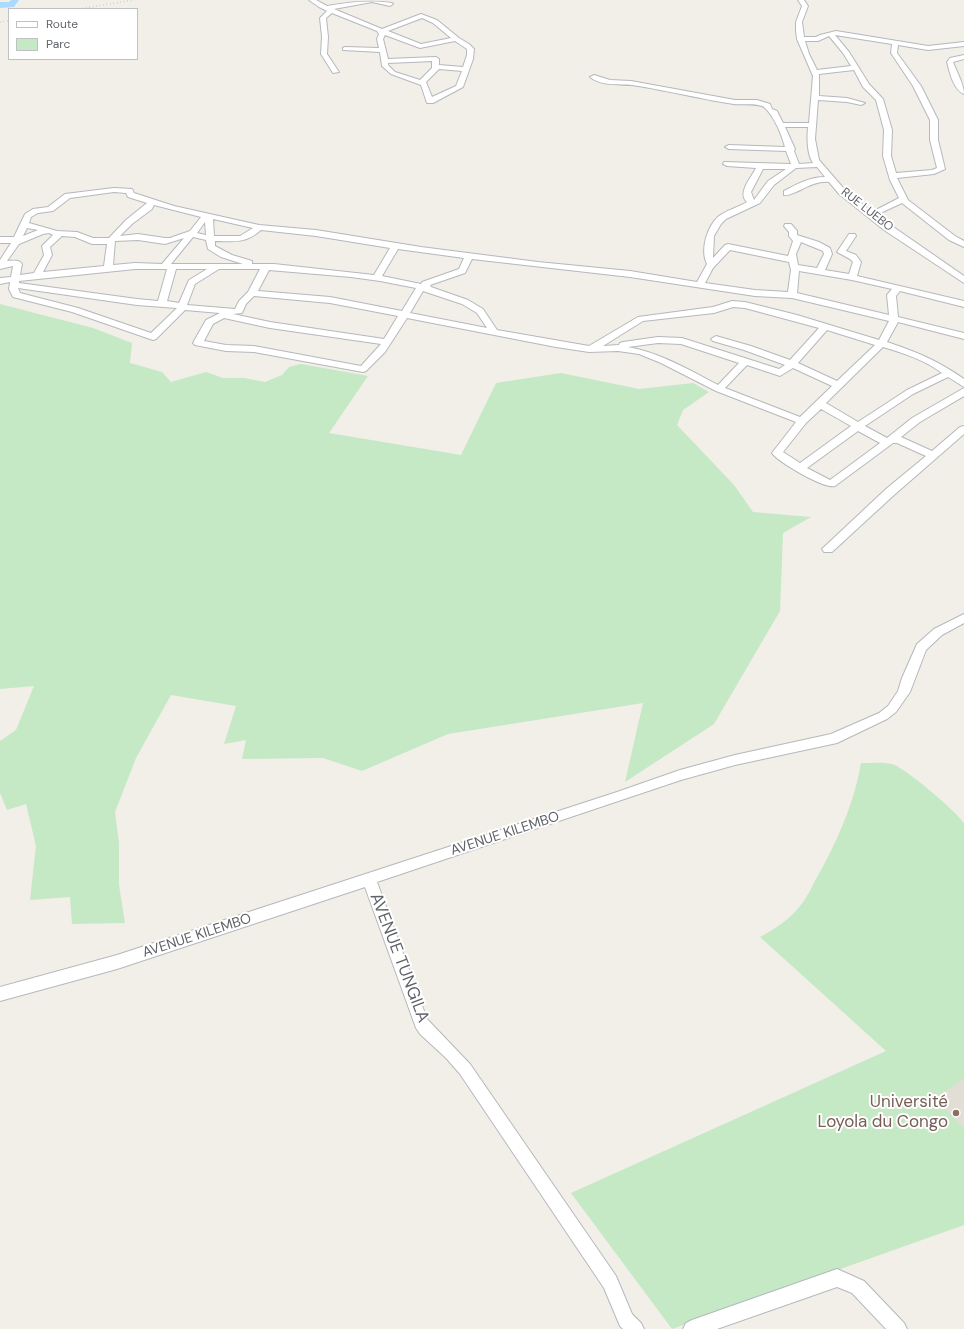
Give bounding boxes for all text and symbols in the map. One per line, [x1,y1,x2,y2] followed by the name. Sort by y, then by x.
[8,8,138,60] legend
[46,16,78,32] text: Route
[46,36,70,52] text: Parc
[838,185,896,235] street label: RUE LUEBO
[448,808,562,860] street label: AVENUE KILEMBO
[365,890,433,1026] street label: AVENUE TUNGILA
[140,910,254,962] street label: AVENUE KILEMBO
[818,1093,948,1133] place label: Université Loyola du Congo
[951,1108,961,1118] marker: Université Loyola du Congo

